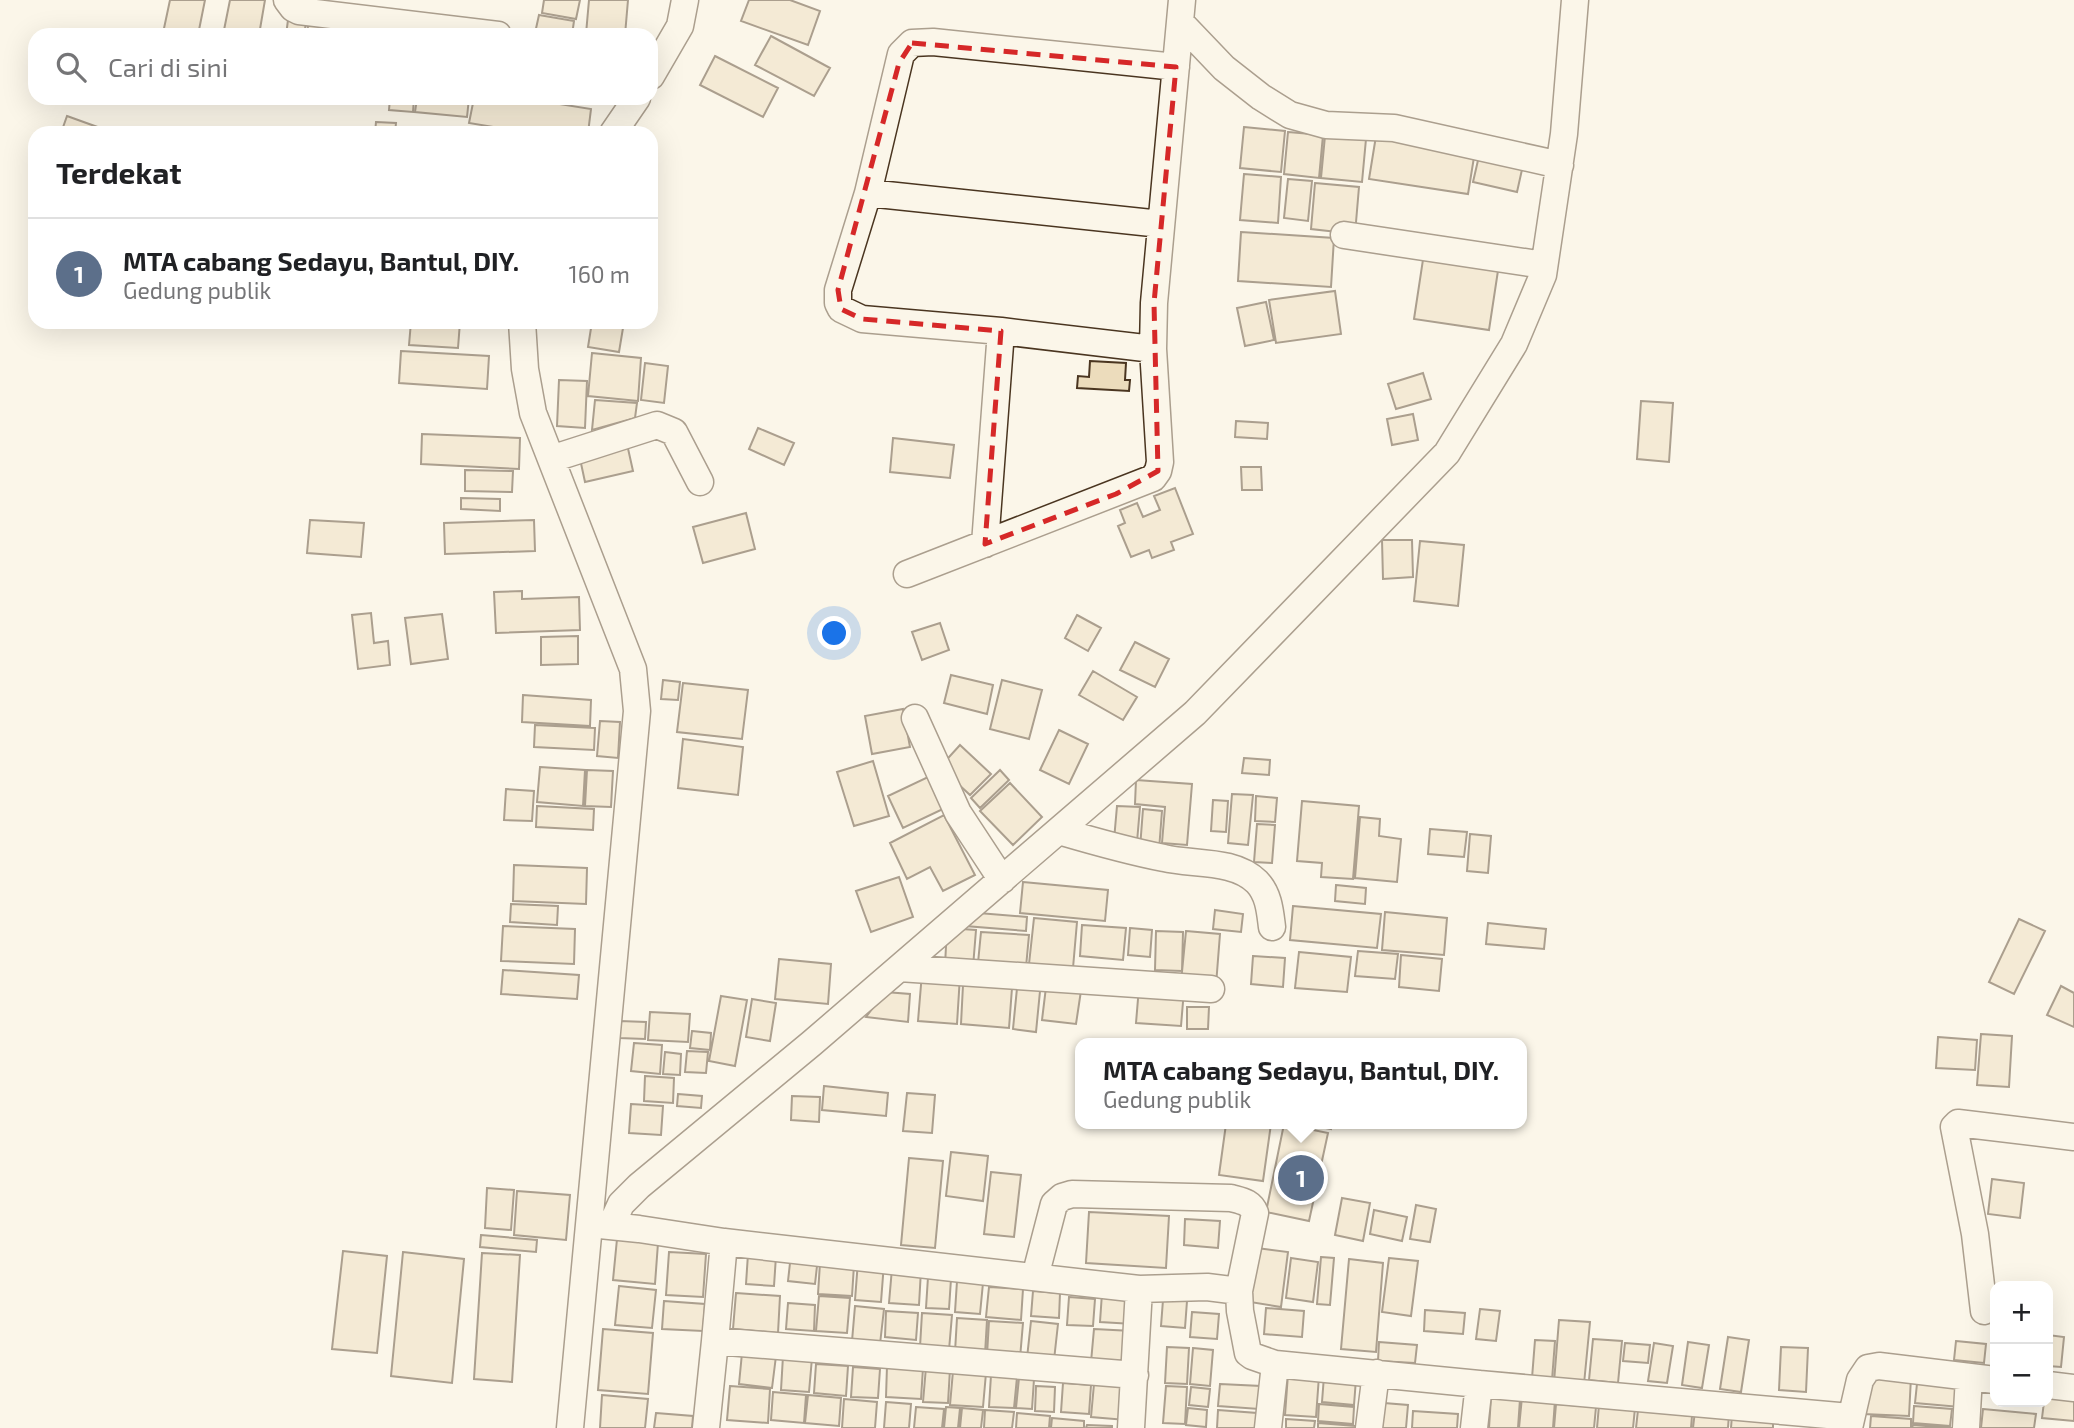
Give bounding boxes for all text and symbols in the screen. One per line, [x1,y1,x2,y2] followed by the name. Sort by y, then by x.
[28,28,658,105] search box
[52,48,90,86] icon: search
[108,51,228,82] text: Cari di sini
[56,154,182,190] text: Terdekat
[123,245,519,276] text: MTA cabang Sedayu, Bantul, DIY.
[74,260,84,288] text: 1
[569,260,630,288] text: 160 m
[123,276,271,304] text: Gedung publik
[817,616,851,650] your location
[1075,1038,1527,1129] popup
[1103,1054,1499,1085] text: MTA cabang Sedayu, Bantul, DIY.
[1103,1085,1251,1113] text: Gedung publik
[1278,1152,1324,1204] pin: 1
[1990,1281,2053,1407] map controls
[1990,1281,2053,1344] button: +
[1990,1344,2053,1407] button: −

